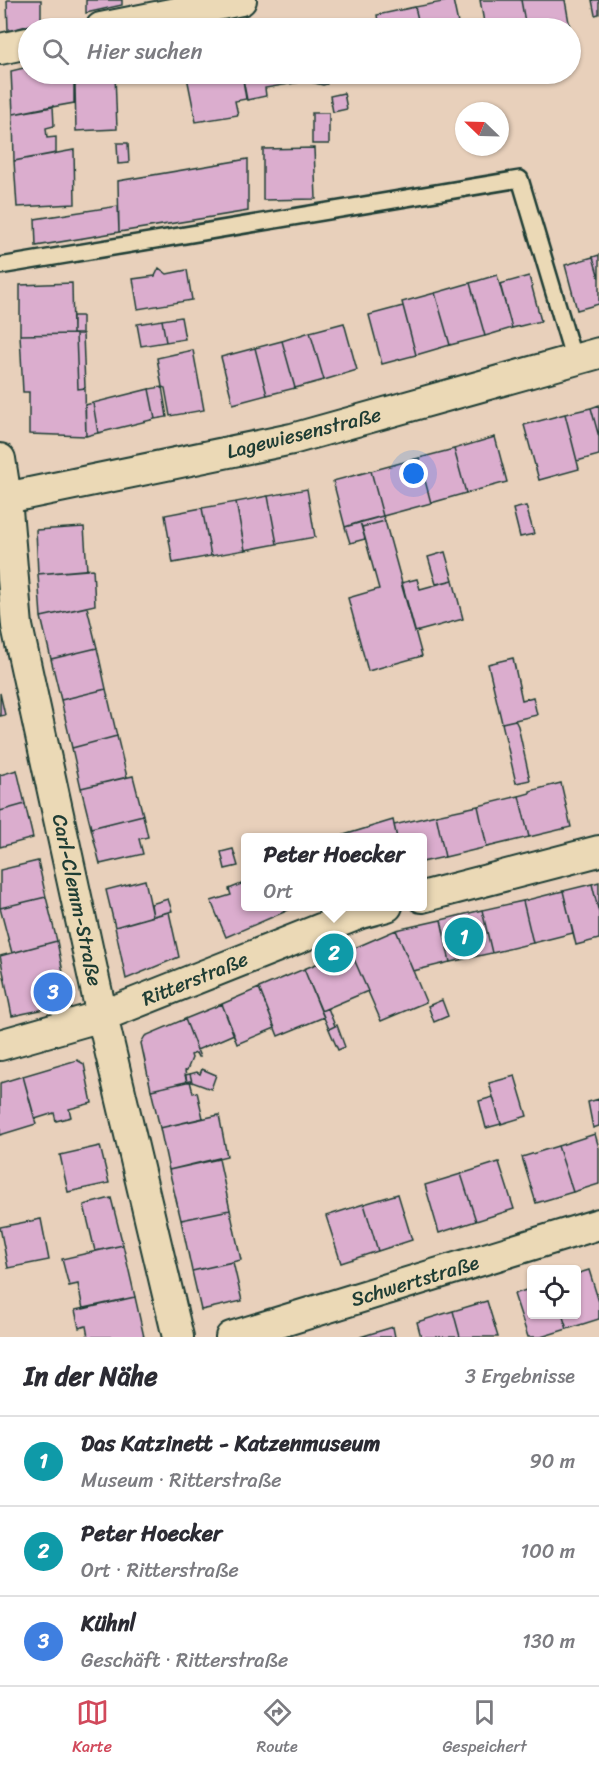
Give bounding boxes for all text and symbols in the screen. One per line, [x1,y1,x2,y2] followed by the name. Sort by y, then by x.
[18,18,581,84] search box
[87,32,202,71] text: Hier suchen
[39,35,72,68] icon: search
[455,102,509,156] north arrow
[223,397,385,469] street label: Lagewiesenstraße
[399,459,428,488] your location
[42,811,112,989] street label: Carl-Clemm-Straße
[241,833,427,911] popup
[263,835,405,874] text: Peter Hoecker
[263,874,293,909] text: Ort
[444,914,484,960] pin: 1
[314,930,354,976] pin: 2
[136,942,254,1016] street label: Ritterstraße
[34,970,72,1014] pin: 3
[346,1245,484,1317] street label: Schwertstraße
[527,1265,581,1319] map controls
[527,1265,581,1319] button: locate
[24,1353,158,1399] text: In der Nähe
[465,1359,575,1394] text: 3 Ergebnisse
[81,1424,380,1463] text: Das Katzinett - Katzenmuseum
[39,1444,48,1479] text: 1
[530,1444,575,1479] text: 90 m
[81,1463,282,1498] text: Museum · Ritterstraße
[81,1514,222,1553] text: Peter Hoecker
[38,1534,49,1569] text: 2
[521,1534,575,1569] text: 100 m
[81,1553,239,1588] text: Ort · Ritterstraße
[81,1604,136,1643] text: Kühnl
[38,1624,49,1659] text: 3
[522,1624,575,1659] text: 130 m
[81,1643,288,1678] text: Geschäft · Ritterstraße
[72,1696,112,1761] tab: Karte
[257,1696,298,1761] tab: Route
[442,1696,527,1761] tab: Gespeichert

